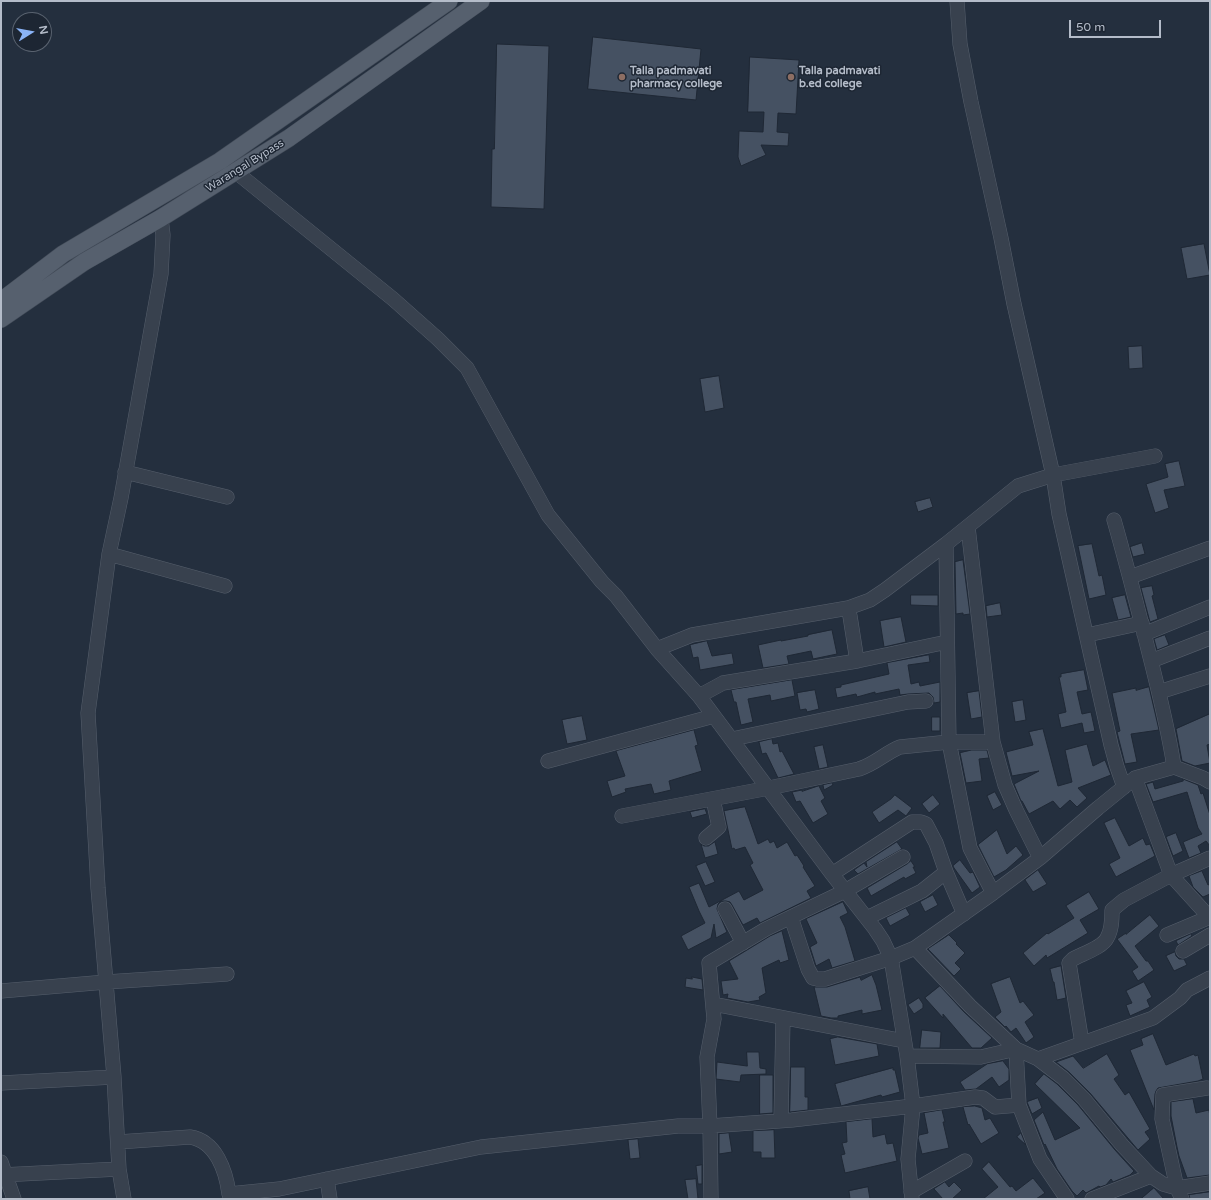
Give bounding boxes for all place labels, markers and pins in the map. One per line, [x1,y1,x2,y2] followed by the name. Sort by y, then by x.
[630,64,722,90] place label: Talla padmavati pharmacy college
[799,64,881,90] place label: Talla padmavati b.ed college
[617,72,627,82] marker: Talla padmavati pharmacy college
[786,72,796,82] marker: Talla padmavati b.ed college

